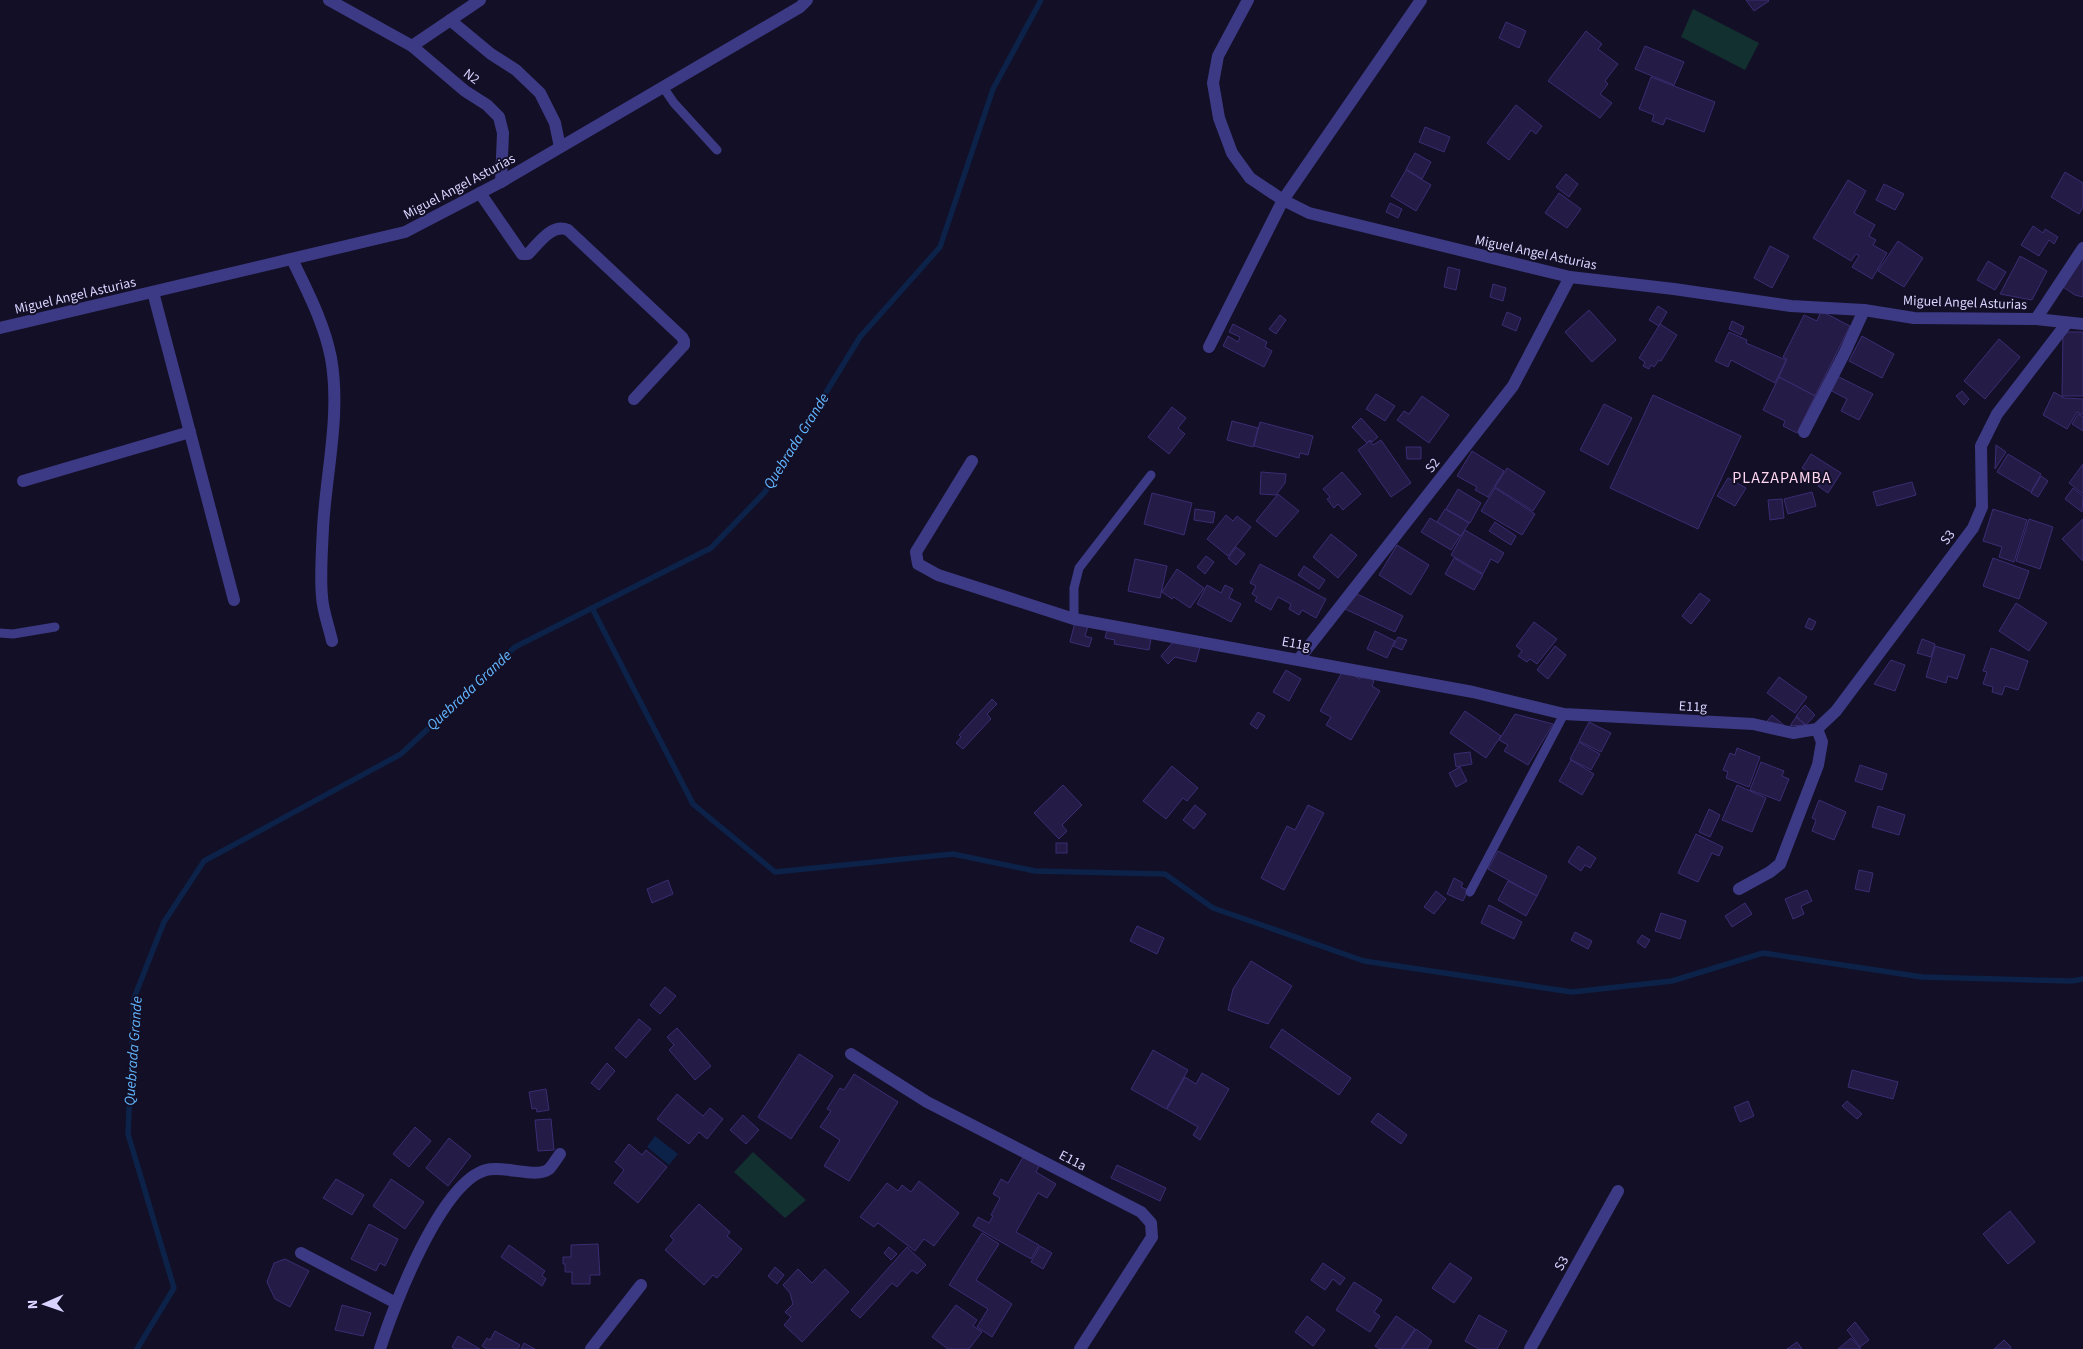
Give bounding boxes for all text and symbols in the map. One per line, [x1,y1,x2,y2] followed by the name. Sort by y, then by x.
[459,64,484,90] street label: N2
[400,149,519,225] street label: Miguel Angel Asturias
[1473,230,1599,276] street label: Miguel Angel Asturias
[13,272,138,320] street label: Miguel Angel Asturias
[1903,291,2027,315] street label: Miguel Angel Asturias
[758,389,834,493] water label: Quebrada Grande
[1420,454,1445,477] street label: S2
[1732,467,1832,489] district label: PLAZAPAMBA
[1935,526,1960,549] street label: S3
[1280,632,1312,656] street label: E11g
[422,645,517,735] water label: Quebrada Grande
[1678,696,1708,718] street label: E11g
[119,996,148,1106] water label: Quebrada Grande
[1055,1146,1090,1176] street label: E11a
[1550,1252,1574,1275] street label: S3
[20,1279,70,1329] north arrow
[23,1299,43,1309] text: N

